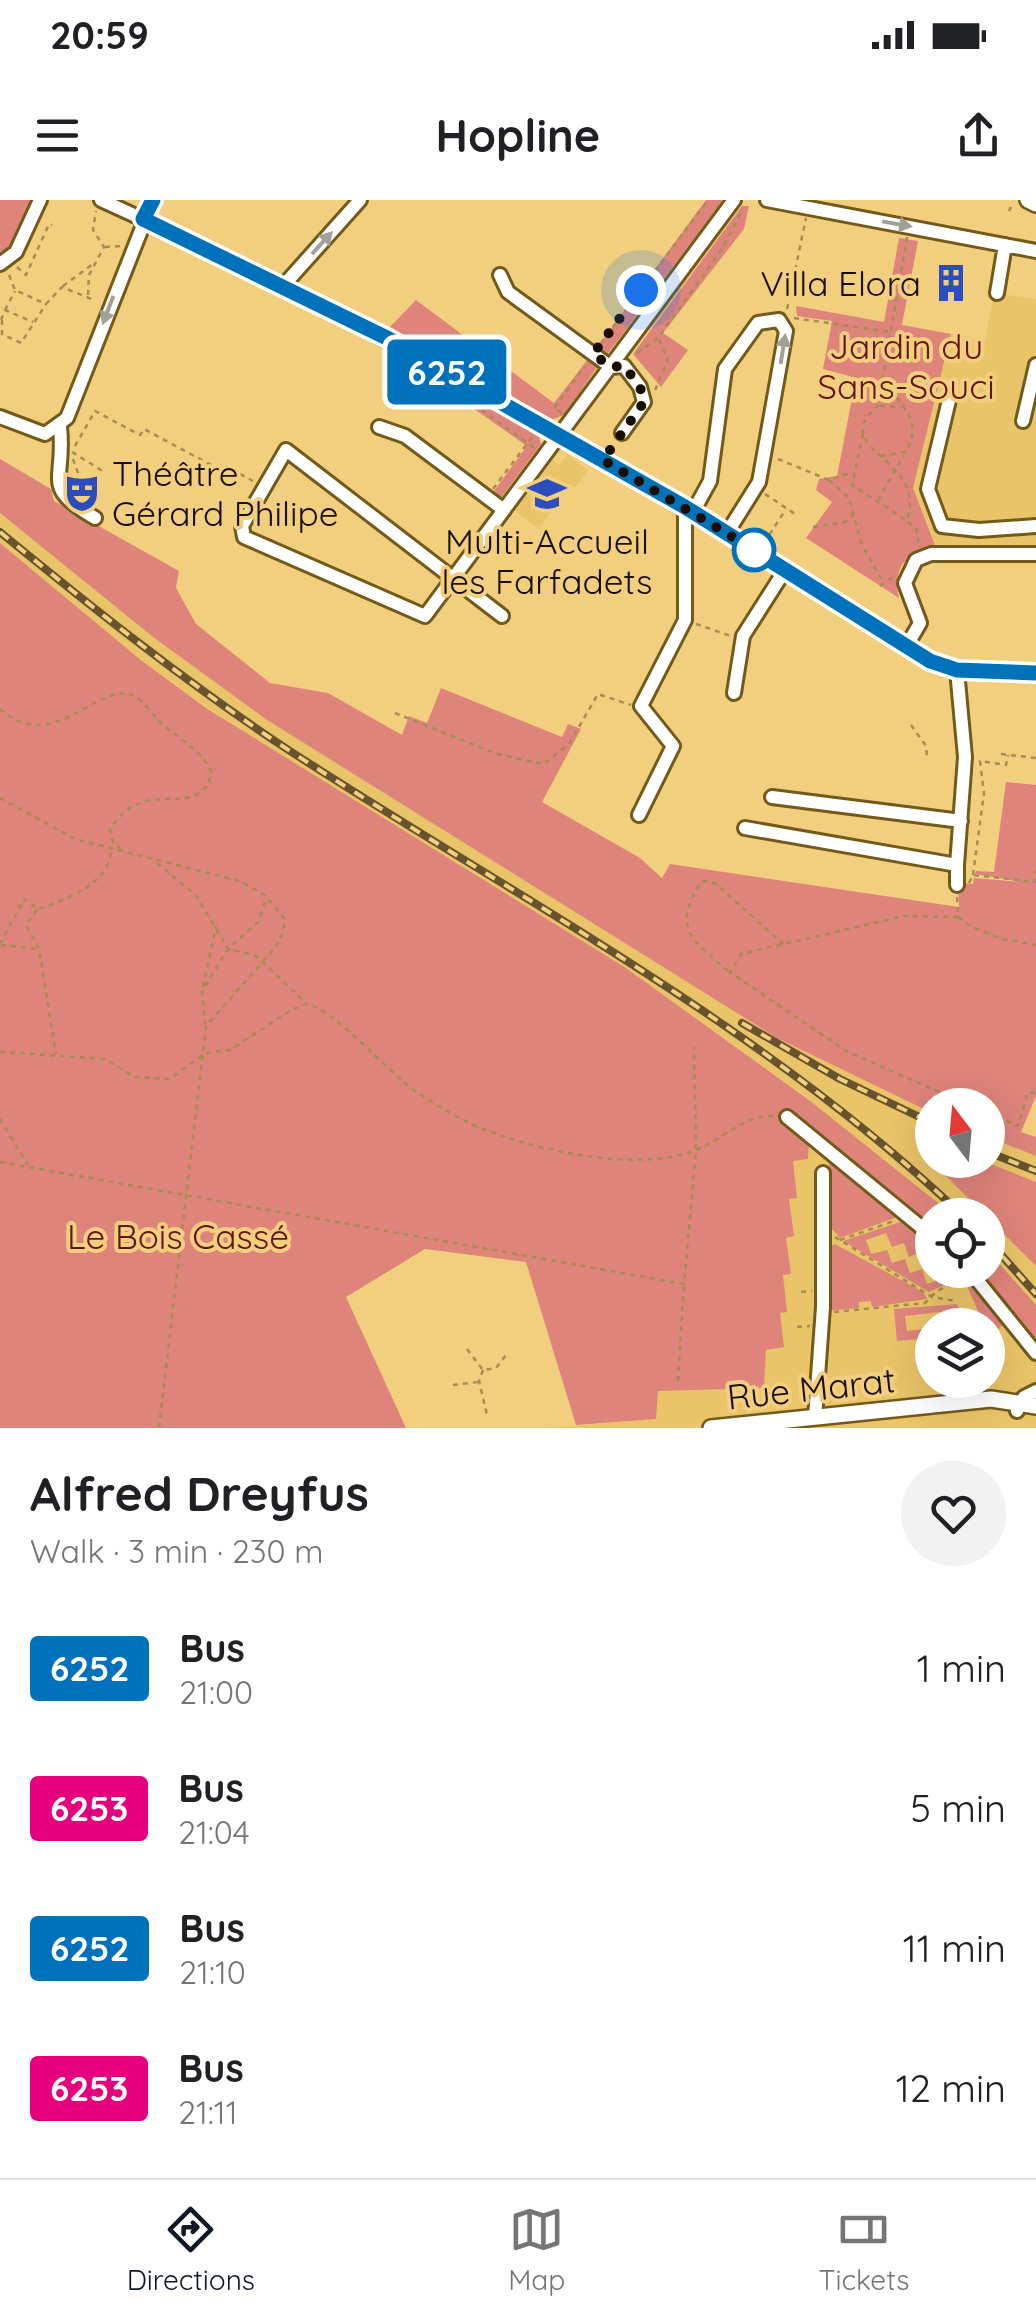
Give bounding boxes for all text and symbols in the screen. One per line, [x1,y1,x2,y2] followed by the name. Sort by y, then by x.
[50,11,149,59] text: 20:59
[436,107,600,163] text: Hopline
[30,108,85,163] icon: menu
[951,108,1006,163] icon: share
[882,217,913,232] one-way arrow
[310,231,333,255] one-way arrow
[760,261,921,305] place label: Villa Elora
[930,262,972,304] building icon: Villa Elora
[616,265,666,315] your location
[100,296,116,326] one-way arrow
[817,324,995,408] park label: Jardin du Sans-Souci
[776,333,792,365] one-way arrow
[377,340,517,404] line badge: 6252
[407,350,487,394] text: 6252
[112,451,339,535] place label: Théâtre Gérard Philipe
[61,472,103,514] theatre icon: Théâtre Gérard Philipe
[526,473,568,515] school or university icon: Multi-Accueil les Farfadets
[441,519,653,603] place label: Multi-Accueil les Farfadets
[733,529,775,571] unlabelled marker
[915,1088,1005,1178] north arrow
[915,1088,1005,1398] map controls
[915,1198,1005,1288] button: locate
[67,1214,289,1258] park label: Le Bois Cassé
[915,1308,1005,1398] button: layers
[725,1357,897,1419] street label: Rue Marat
[901,1461,1006,1566] button: heart
[30,1463,369,1523] text: Alfred Dreyfus
[30,1531,323,1571] text: Walk · 3 min · 230 m
[179,1624,245,1672] text: Bus
[917,1644,1006,1692] text: 1 min
[50,1646,129,1690] text: 6252
[179,1672,253,1712] text: 21:00
[178,1764,244,1812] text: Bus
[910,1784,1006,1832] text: 5 min
[50,1786,128,1830] text: 6253
[178,1812,250,1852] text: 21:04
[179,1904,245,1952] text: Bus
[903,1924,1006,1972] text: 11 min
[50,1926,129,1970] text: 6252
[179,1952,246,1992] text: 21:10
[178,2044,244,2092] text: Bus
[896,2064,1006,2112] text: 12 min
[50,2066,128,2110] text: 6253
[178,2092,237,2132] text: 21:11
[127,2202,255,2297] tab: Directions
[508,2202,565,2297] tab: Map
[819,2202,909,2297] tab: Tickets

